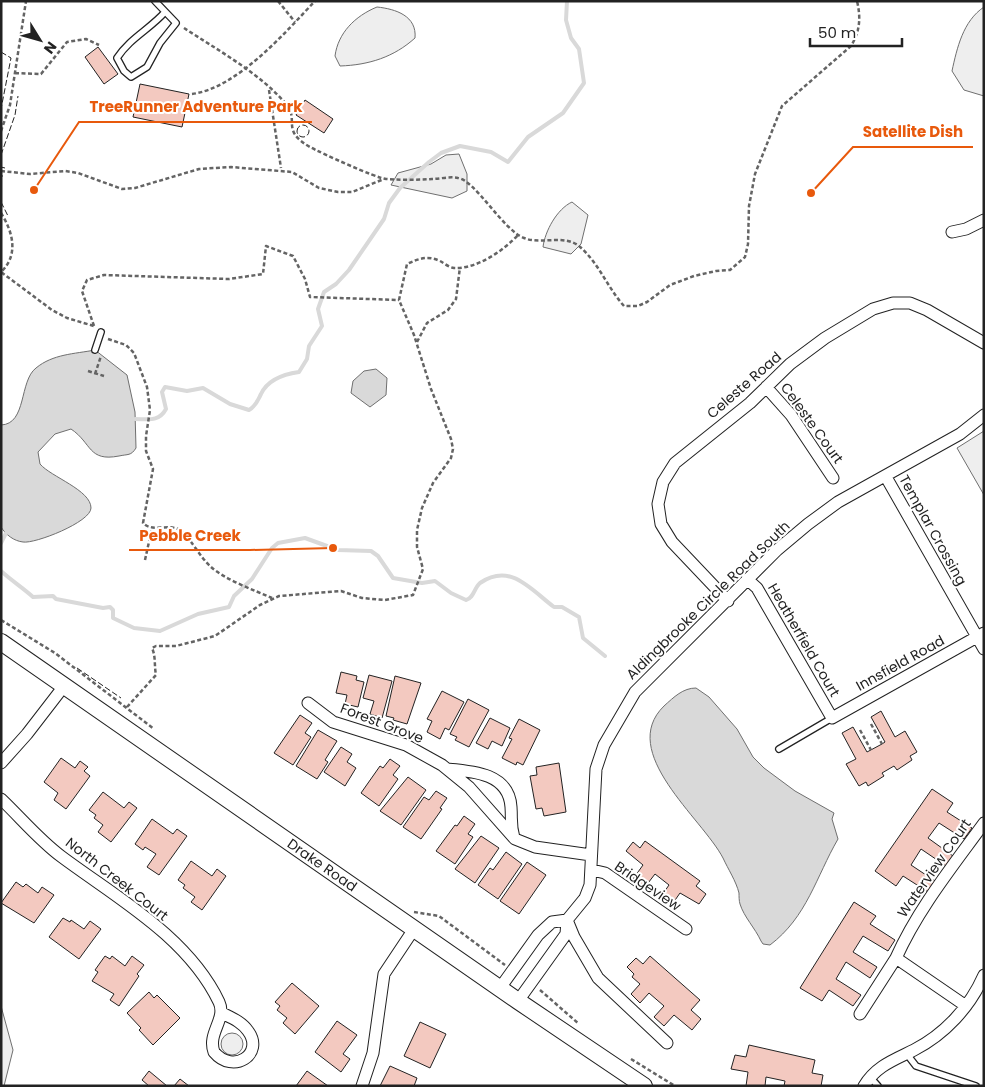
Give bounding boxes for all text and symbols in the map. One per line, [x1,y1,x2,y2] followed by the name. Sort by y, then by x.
[15,15,65,65] north arrow
[810,15,902,47] scale bar
[818,22,856,43] text: 50 m
[39,38,62,58] text: N
[79,92,312,122] callout: TreeRunner Adventure Park
[90,96,303,117] text: TreeRunner Adventure Park
[853,117,973,147] callout: Satellite Dish
[863,121,963,142] text: Satellite Dish
[702,347,786,423] street label: Celeste Road
[776,378,848,468] street label: Celeste Court
[894,471,972,589] street label: Templar Crossing
[622,516,794,684] street label: Aldingbrooke Circle Road South
[129,520,250,550] callout: Pebble Creek
[139,525,241,546] text: Pebble Creek
[763,579,845,701] street label: Heatherfield Court
[852,630,948,696] street label: Innsfield Road
[337,698,427,748] street label: Forest Grove
[892,815,976,921] street label: Waterview Court
[62,833,172,925] street label: North Creek Court
[283,834,361,896] street label: Drake Road
[611,856,686,916] street label: Bridgeview

